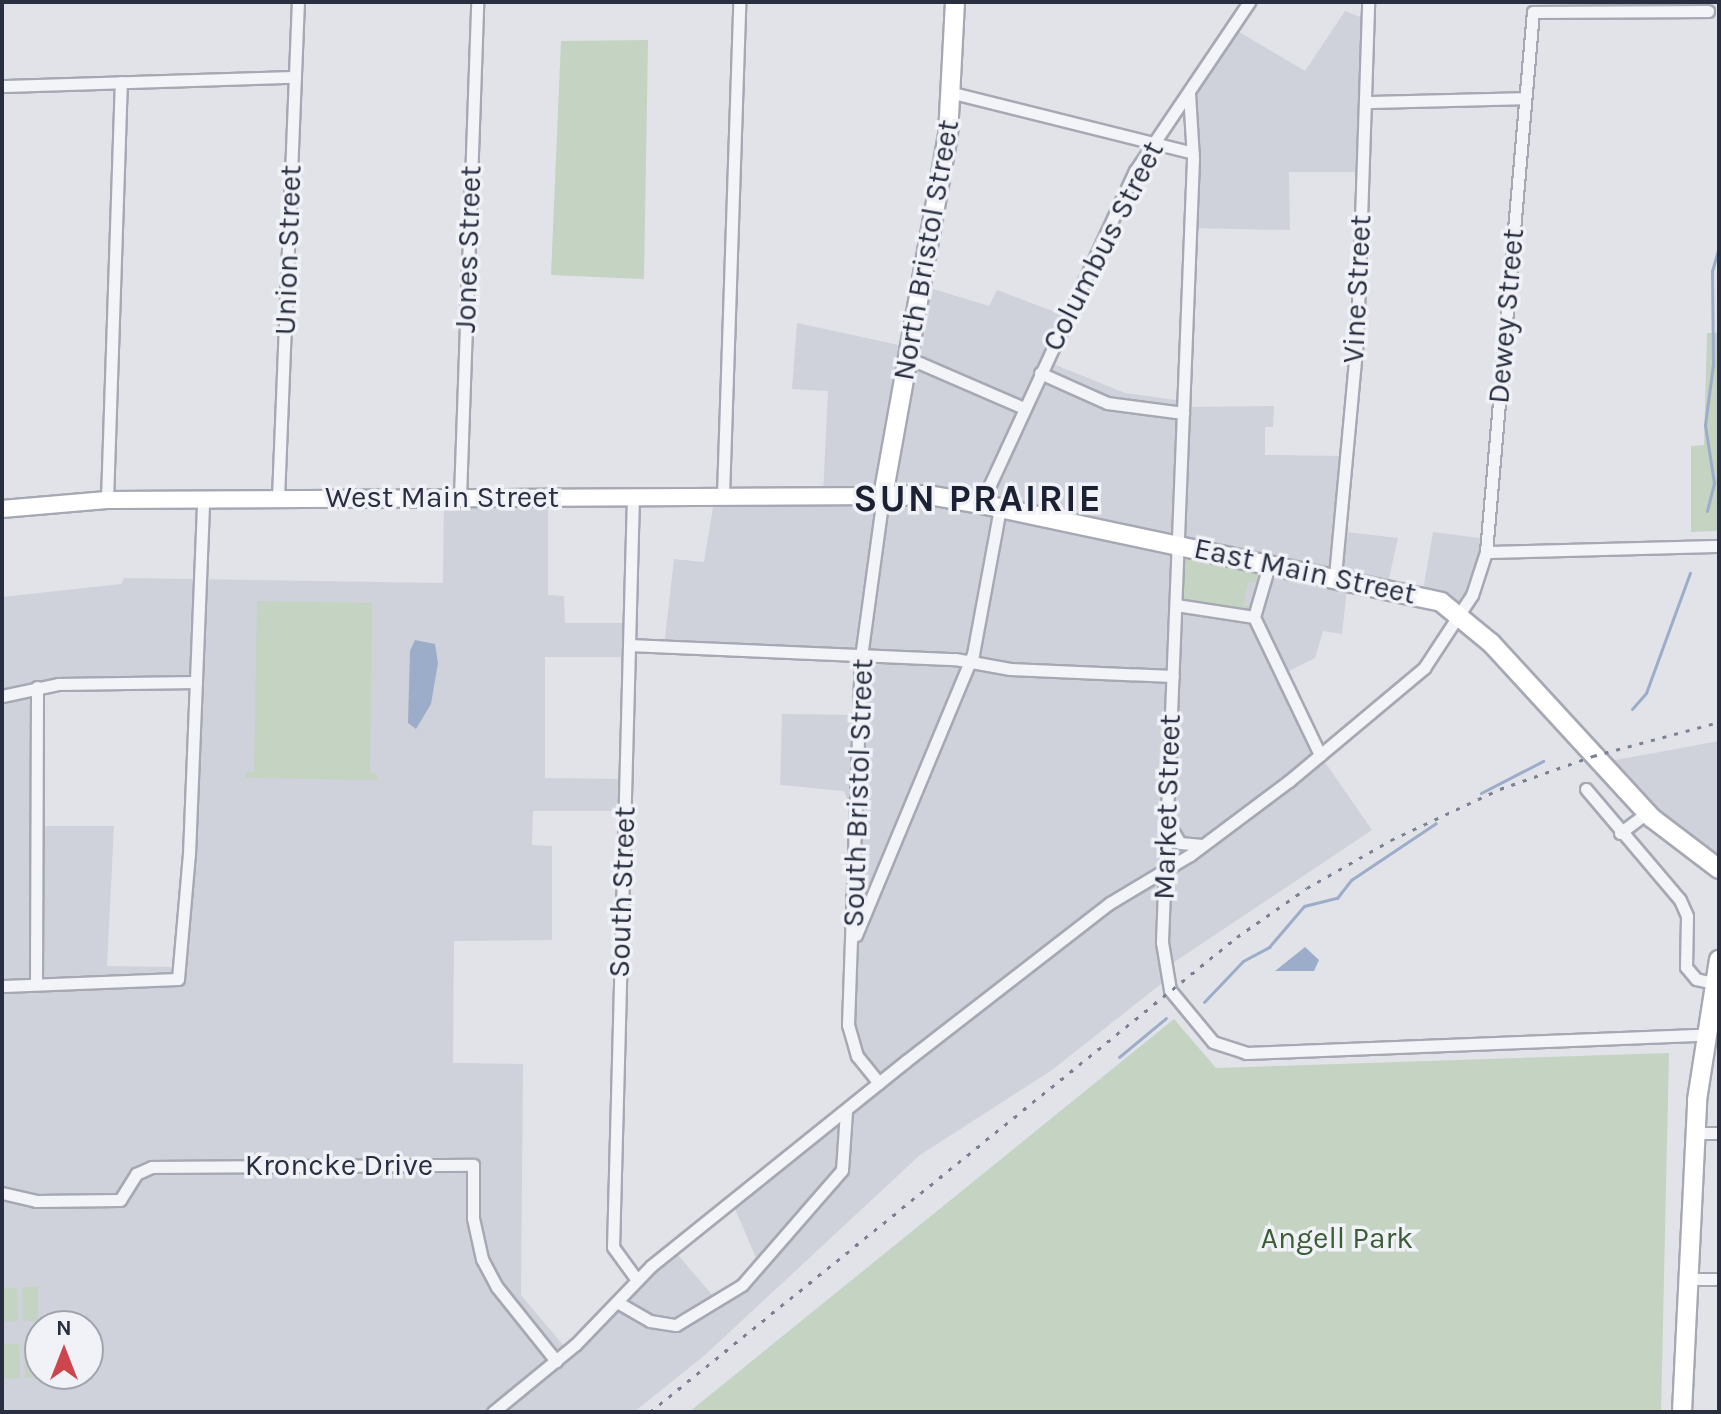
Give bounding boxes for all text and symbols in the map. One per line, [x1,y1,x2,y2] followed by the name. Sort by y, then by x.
[885,117,967,383] street label: North Bristol Street
[1035,135,1171,357] street label: Columbus Street
[267,164,309,336] street label: Union Street
[447,165,489,333] street label: Jones Street
[1335,214,1379,364] street label: Vine Street
[1480,227,1532,405] street label: Dewey Street
[853,476,1103,522] district label: SUN PRAIRIE
[325,479,559,515] street label: West Main Street
[1191,530,1419,612] street label: East Main Street
[835,658,881,928] street label: South Bristol Street
[1146,714,1188,900] street label: Market Street
[601,806,643,978] street label: South Street
[245,1147,433,1183] street label: Kroncke Drive
[1261,1220,1413,1256] park label: Angell Park
[24,1310,104,1390] north arrow
[56,1315,72,1341] text: N

